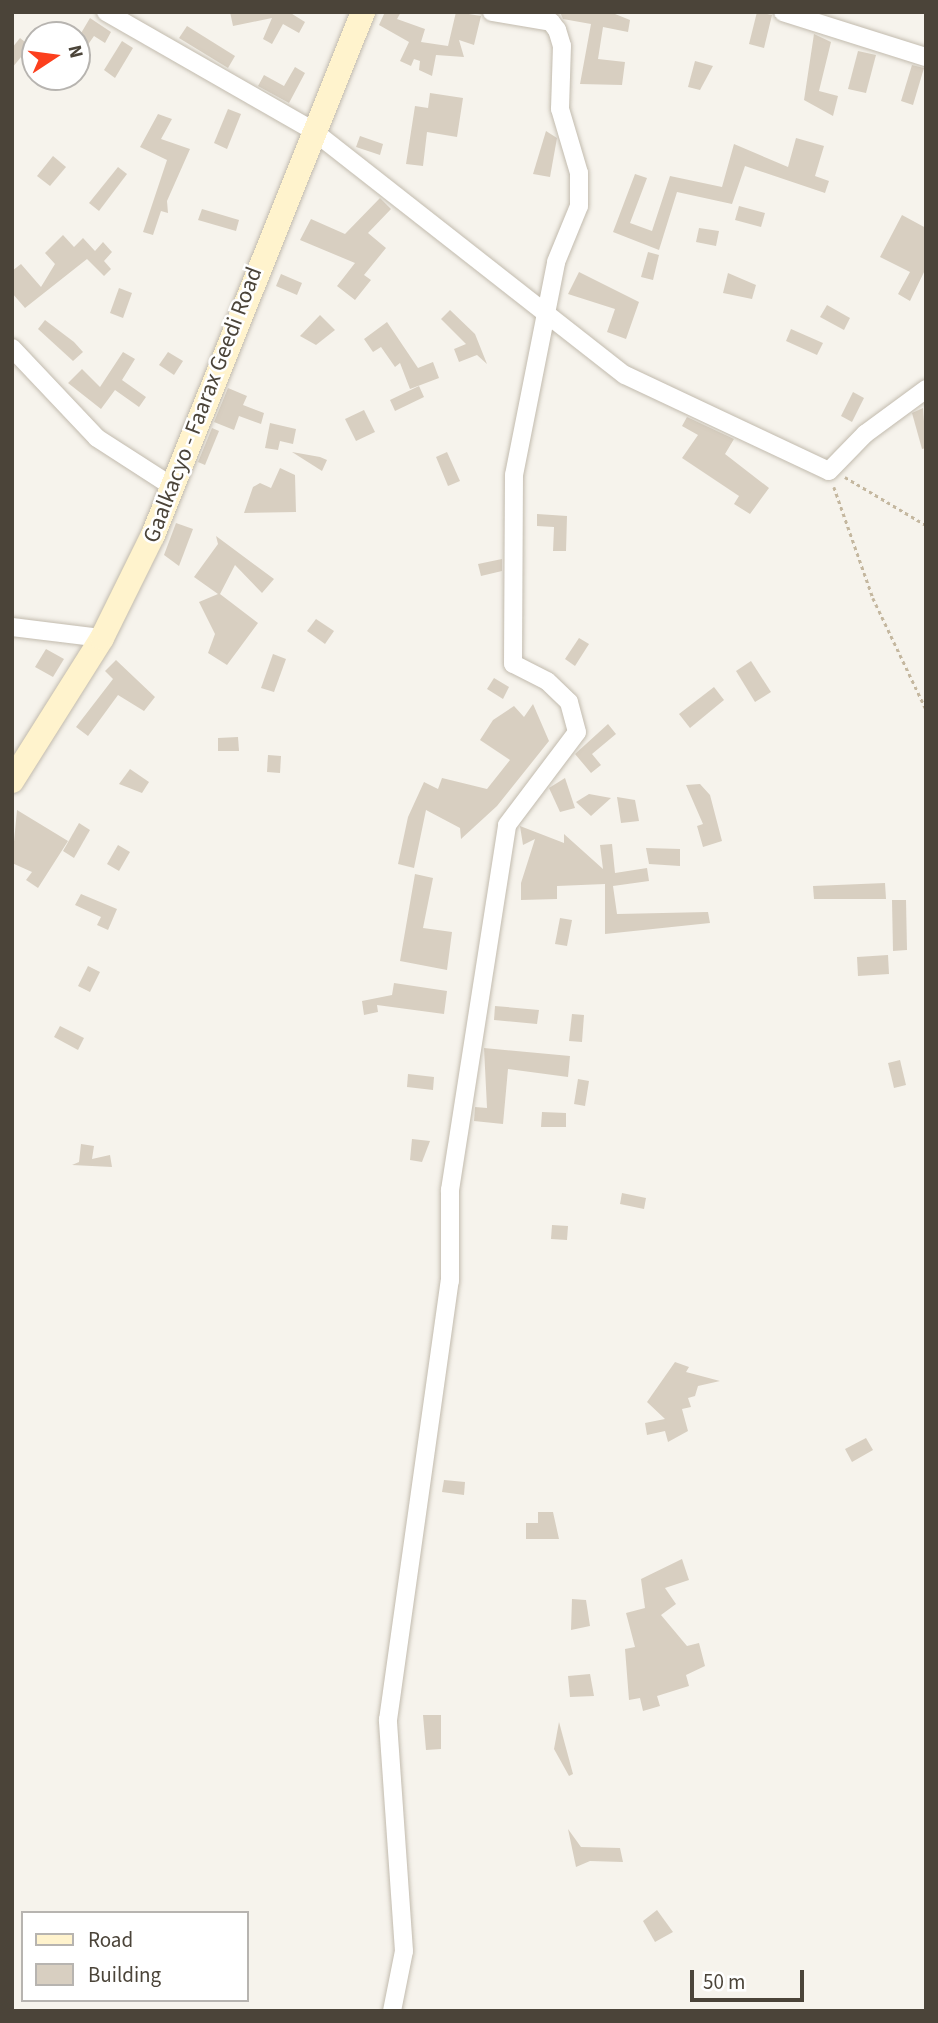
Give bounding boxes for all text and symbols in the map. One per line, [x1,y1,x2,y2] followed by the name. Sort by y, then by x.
[21,21,91,91] north arrow
[60,42,90,61] text: N
[138,263,268,547] street label: Gaalkacyo - Faarax Geedi Road
[21,1911,248,2002] legend
[88,1925,133,1955] text: Road
[693,1956,807,2000] scale bar
[88,1960,161,1990] text: Building
[703,1967,745,1997] text: 50 m

